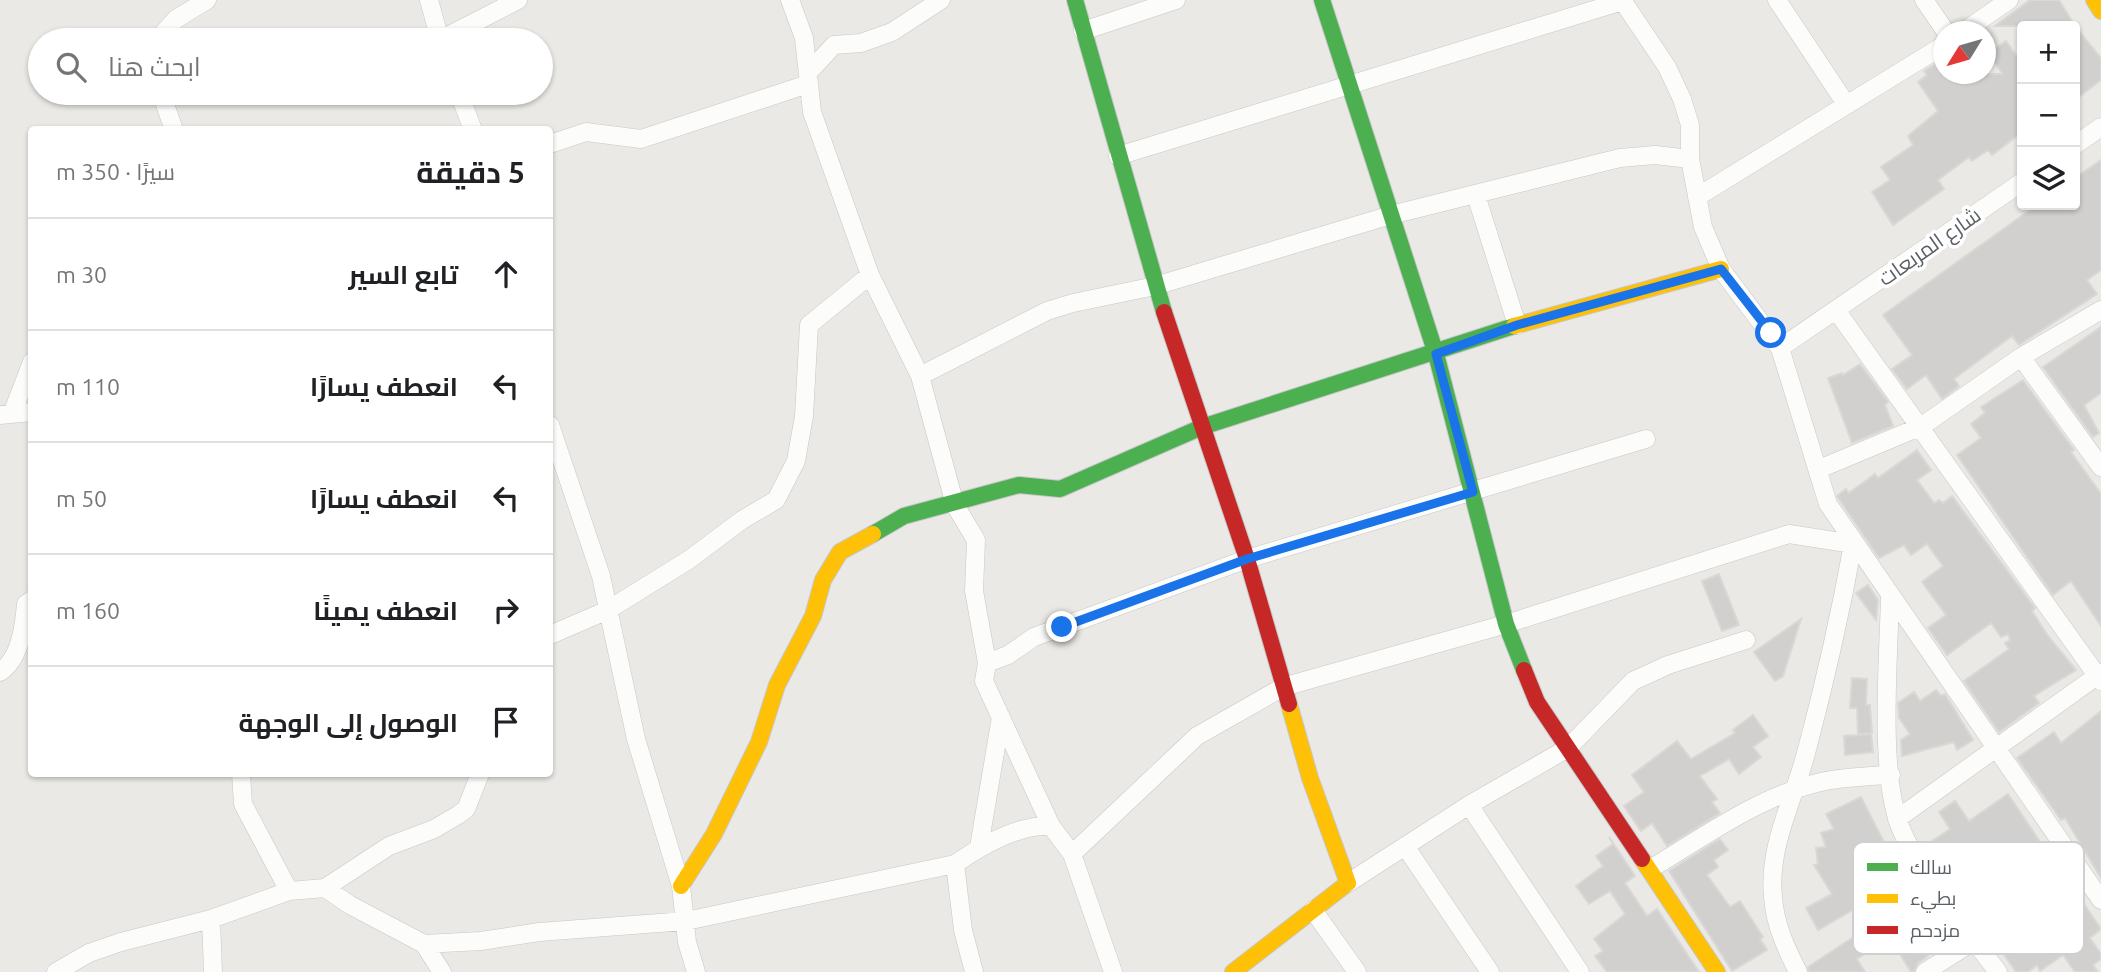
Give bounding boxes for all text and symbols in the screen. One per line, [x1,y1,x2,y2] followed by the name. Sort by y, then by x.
[1933,21,1996,84] north arrow
[2017,21,2080,210] map controls
[2017,21,2080,84] button: +
[28,28,553,105] search box
[52,48,90,86] icon: search
[108,52,201,81] text: ابحث هنا
[2017,84,2080,147] button: −
[2017,147,2080,210] button: layers
[416,155,525,189] text: 5 دقيقة
[56,159,175,184] text: سيرًا · 350 m
[1873,202,1986,292] street label: شارع المربعات
[487,255,525,293] icon: ahead
[348,260,458,289] text: تابع السير
[56,262,107,287] text: 30 m
[1755,317,1786,348] route start
[487,367,525,405] icon: left
[310,372,458,401] text: انعطف يسارًا
[56,374,120,399] text: 110 m
[487,479,525,517] icon: left
[310,484,458,513] text: انعطف يسارًا
[56,486,107,511] text: 50 m
[487,591,525,629] icon: right
[313,596,458,625] text: انعطف يمينًا
[56,598,120,623] text: 160 m
[1046,611,1077,642] route end
[487,703,525,741] icon: arrive
[239,708,458,737] text: الوصول إلى الوجهة
[1853,842,2084,954] legend
[1910,856,1952,878] text: سالك
[1910,887,1956,913] text: بطيء
[1910,919,1960,944] text: مزدحم

